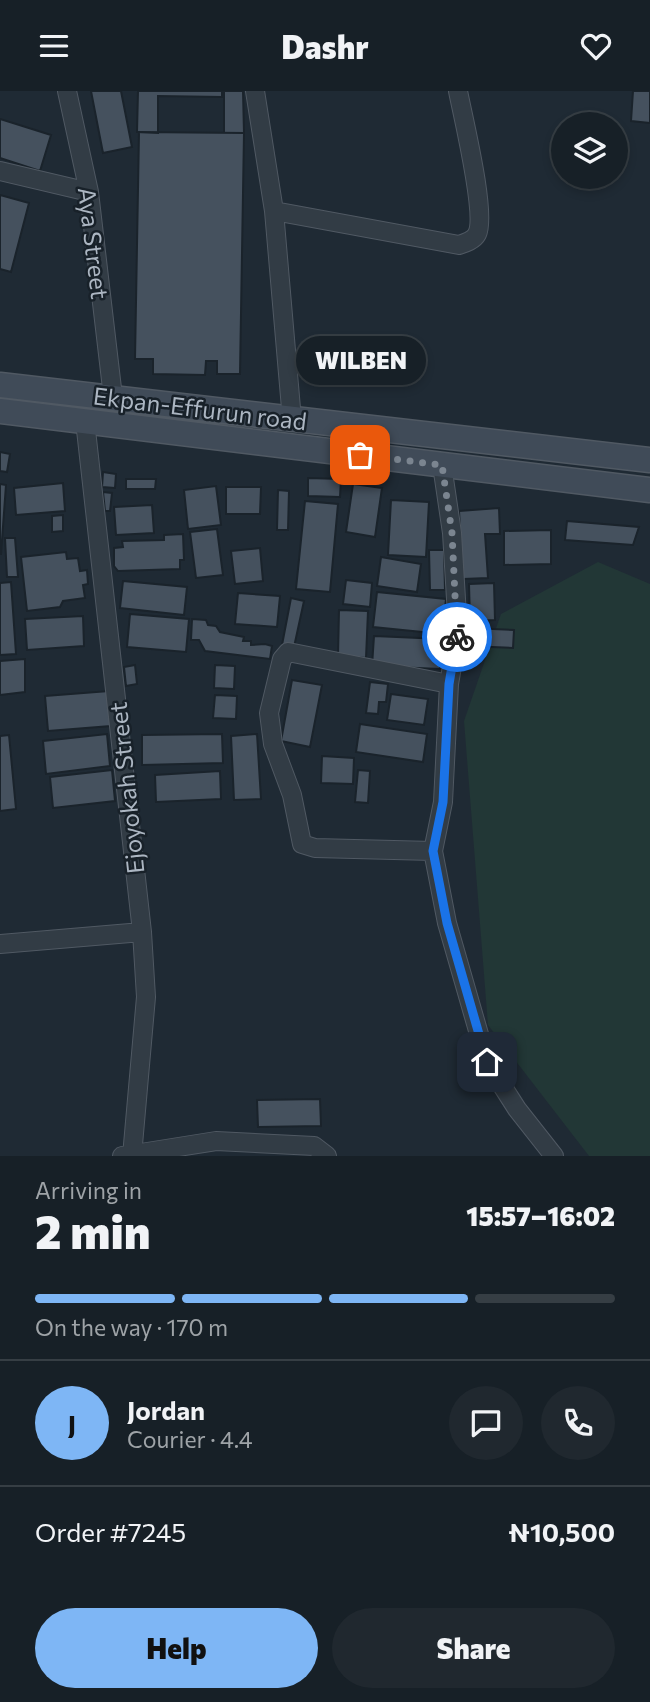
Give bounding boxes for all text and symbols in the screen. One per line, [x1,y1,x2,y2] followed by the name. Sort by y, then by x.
[281,26,369,66] text: Dashr
[35,27,73,65] icon: menu
[577,27,615,65] icon: heart
[551,112,628,189] map controls
[551,112,628,189] button: layers
[73,185,115,301] street label: Aya Street
[295,336,425,385] callout: WILBEN
[315,346,407,374] text: WILBEN
[92,381,308,435] street label: Ekpan-Effurun road
[330,425,390,485] pin
[341,436,379,474] icon: bag
[422,602,492,672] courier
[438,618,476,656] icon: bike
[103,701,149,875] street label: Ejoyokah Street
[457,1032,517,1092] pin
[468,1043,506,1081] icon: home
[35,1176,142,1204] text: Arriving in
[466,1200,615,1231] text: 15:57–16:02
[35,1202,151,1258] text: 2 min
[35,1313,228,1341] text: On the way · 170 m
[449,1386,523,1460] button: chat
[541,1386,615,1460] button: phone
[127,1394,205,1425] text: Jordan
[68,1408,76,1439] text: J
[127,1425,253,1453] text: Courier · 4.4
[35,1516,186,1547] text: Order #7245
[509,1516,615,1547] text: ₦10,500
[35,1608,318,1688] button: Help
[332,1608,615,1688] button: Share

